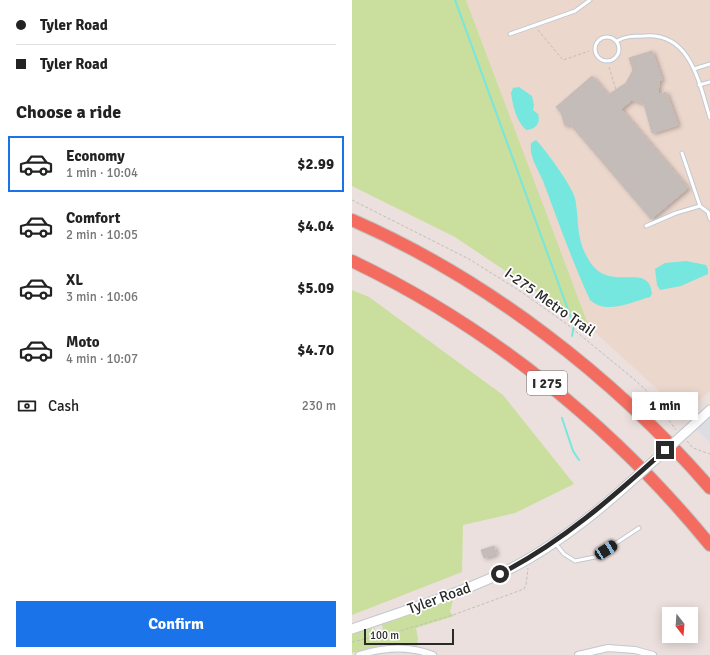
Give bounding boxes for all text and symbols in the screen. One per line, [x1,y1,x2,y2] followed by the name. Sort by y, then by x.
[40,16,108,34] text: Tyler Road
[40,55,108,73] text: Tyler Road
[16,101,121,123] text: Choose a ride
[18,146,54,182] icon: car
[66,147,125,165] text: Economy
[297,155,334,173] text: $2.99
[66,165,138,181] text: 1 min · 10:04
[18,208,54,244] icon: car
[66,209,120,227] text: Comfort
[297,217,334,235] text: $4.04
[66,227,138,243] text: 2 min · 10:05
[501,264,599,340] street label: I-275 Metro Trail
[18,270,54,306] icon: car
[66,271,83,289] text: XL
[297,279,334,297] text: $5.09
[66,289,138,305] text: 3 min · 10:06
[18,332,54,368] icon: car
[66,333,100,351] text: Moto
[297,341,334,359] text: $4.70
[66,351,138,367] text: 4 min · 10:07
[527,371,567,395] road number: I 275
[632,392,698,420] callout: 1 min
[16,395,38,417] icon: cash
[48,397,79,415] text: Cash
[302,398,336,414] text: 230 m
[649,398,681,414] text: 1 min
[656,441,674,459] route end
[593,538,619,562] car
[491,565,509,583] route start
[405,578,473,618] street label: Tyler Road
[16,601,336,647] button: Confirm
[662,607,698,643] north arrow
[662,607,698,643] map controls
[364,627,454,646] scale bar
[370,629,399,642] text: 100 m

